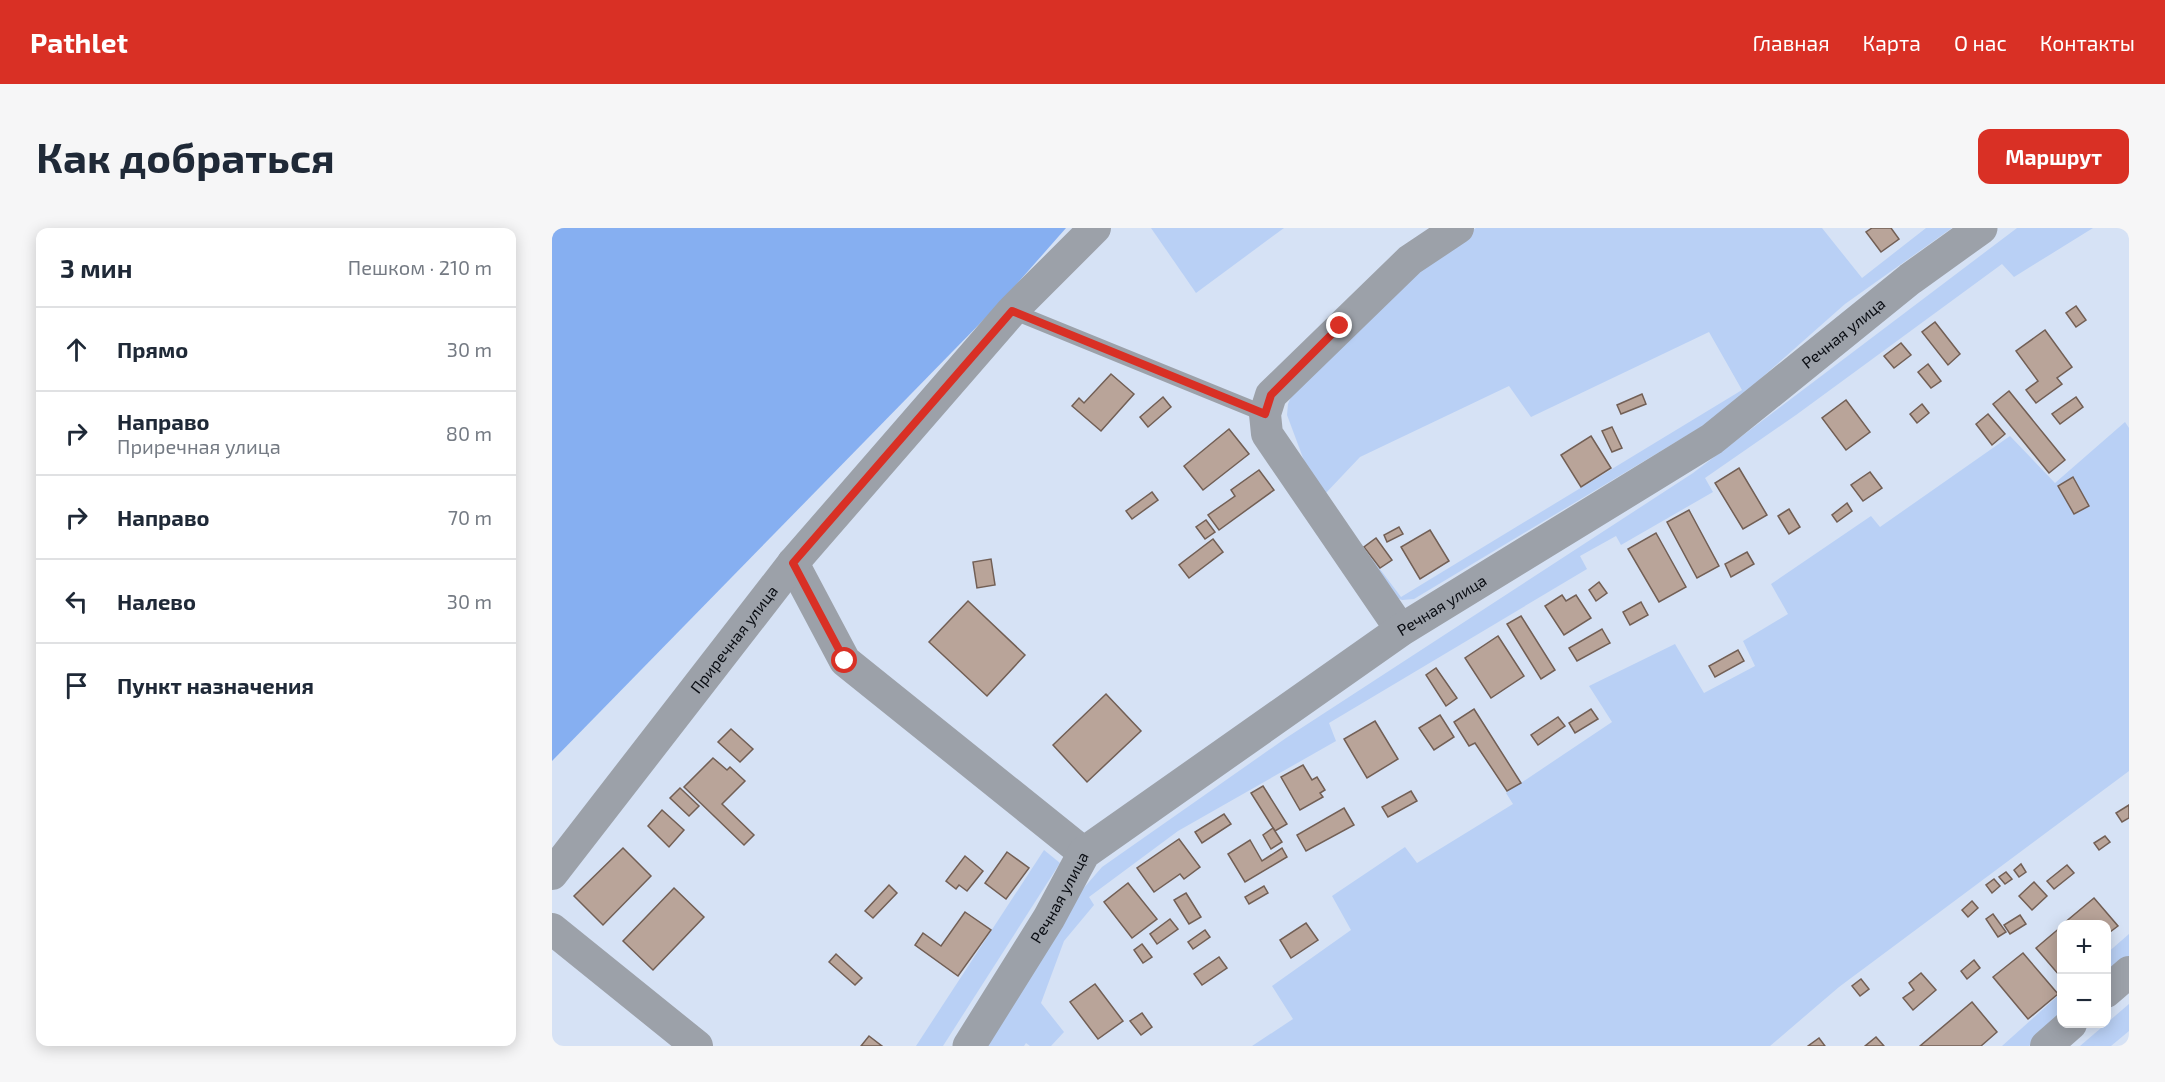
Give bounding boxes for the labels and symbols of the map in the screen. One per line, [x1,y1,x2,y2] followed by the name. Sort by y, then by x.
[1797,293,1888,372] street label: Речная улица
[1326,312,1352,338] route end
[1393,570,1490,639] street label: Речная улица
[686,581,781,697] street label: Приречная улица
[831,647,857,673] route start
[1026,848,1092,946] street label: Речная улица

